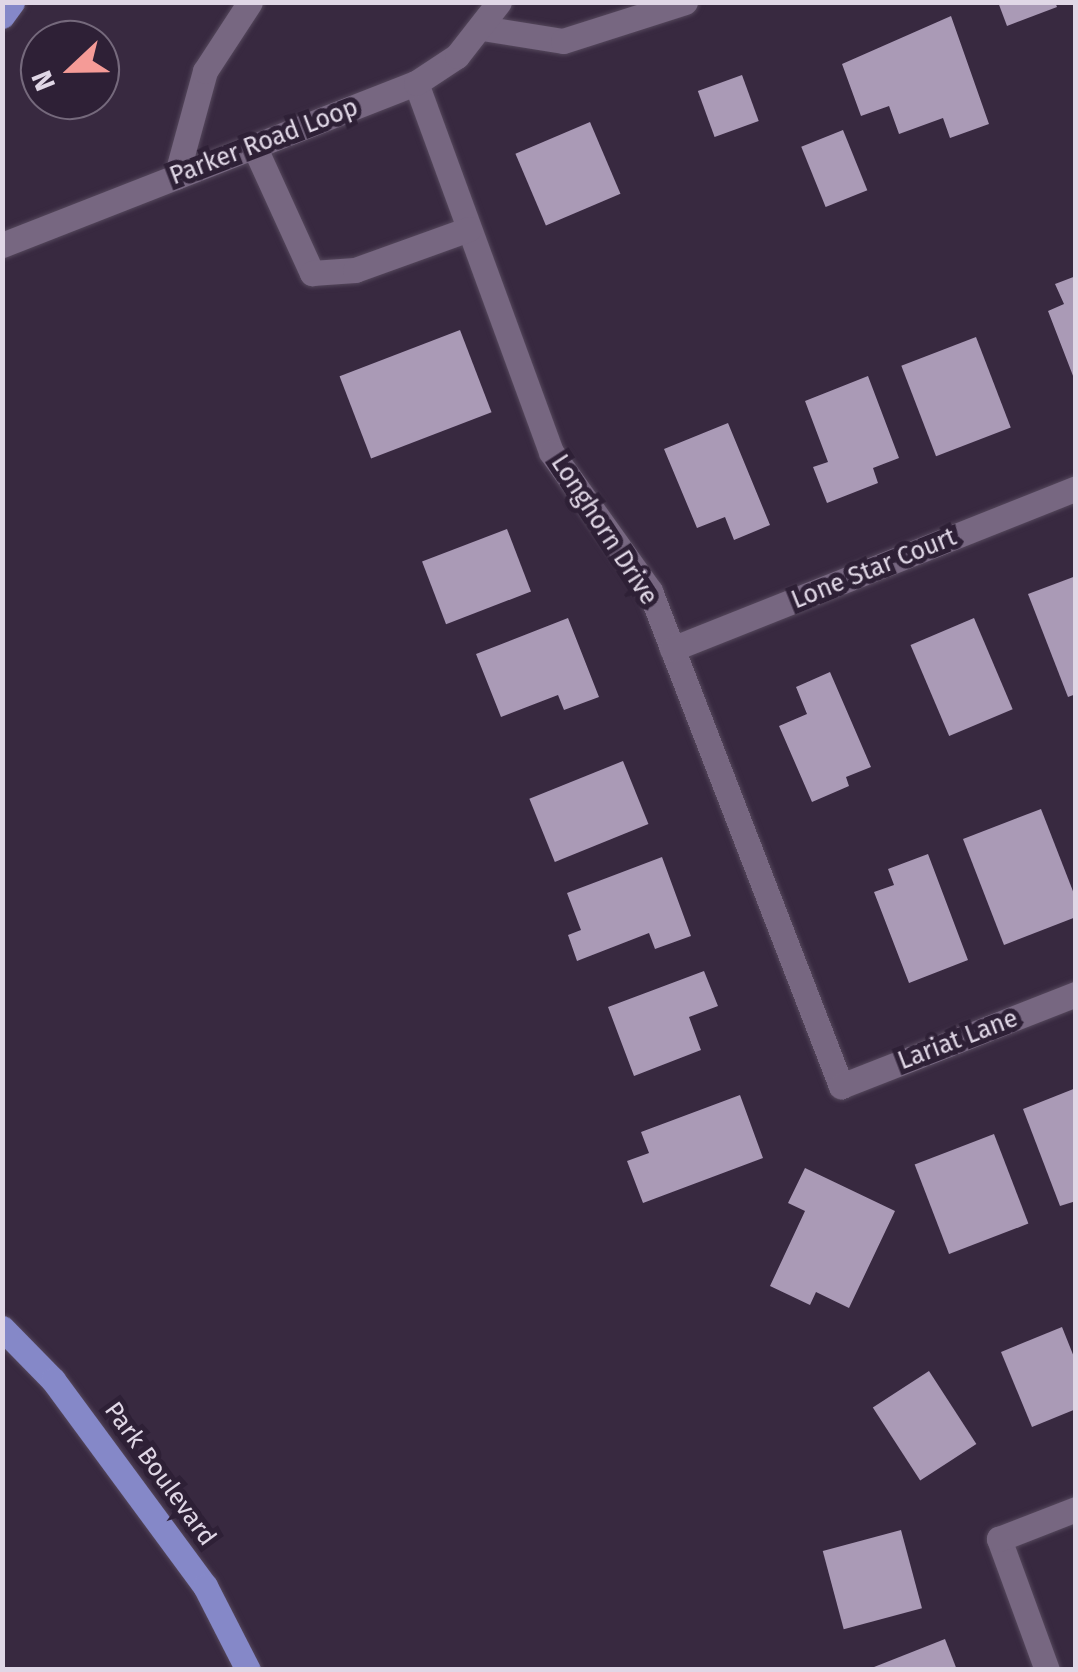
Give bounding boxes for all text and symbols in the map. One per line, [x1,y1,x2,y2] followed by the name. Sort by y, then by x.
[20,20,120,120] north arrow
[25,66,62,95] text: N
[166,92,362,192] street label: Parker Road Loop
[544,449,664,611] street label: Longhorn Drive
[787,522,961,616] street label: Lone Star Court
[894,1003,1022,1077] street label: Lariat Lane
[98,1396,222,1552] street label: Park Boulevard

